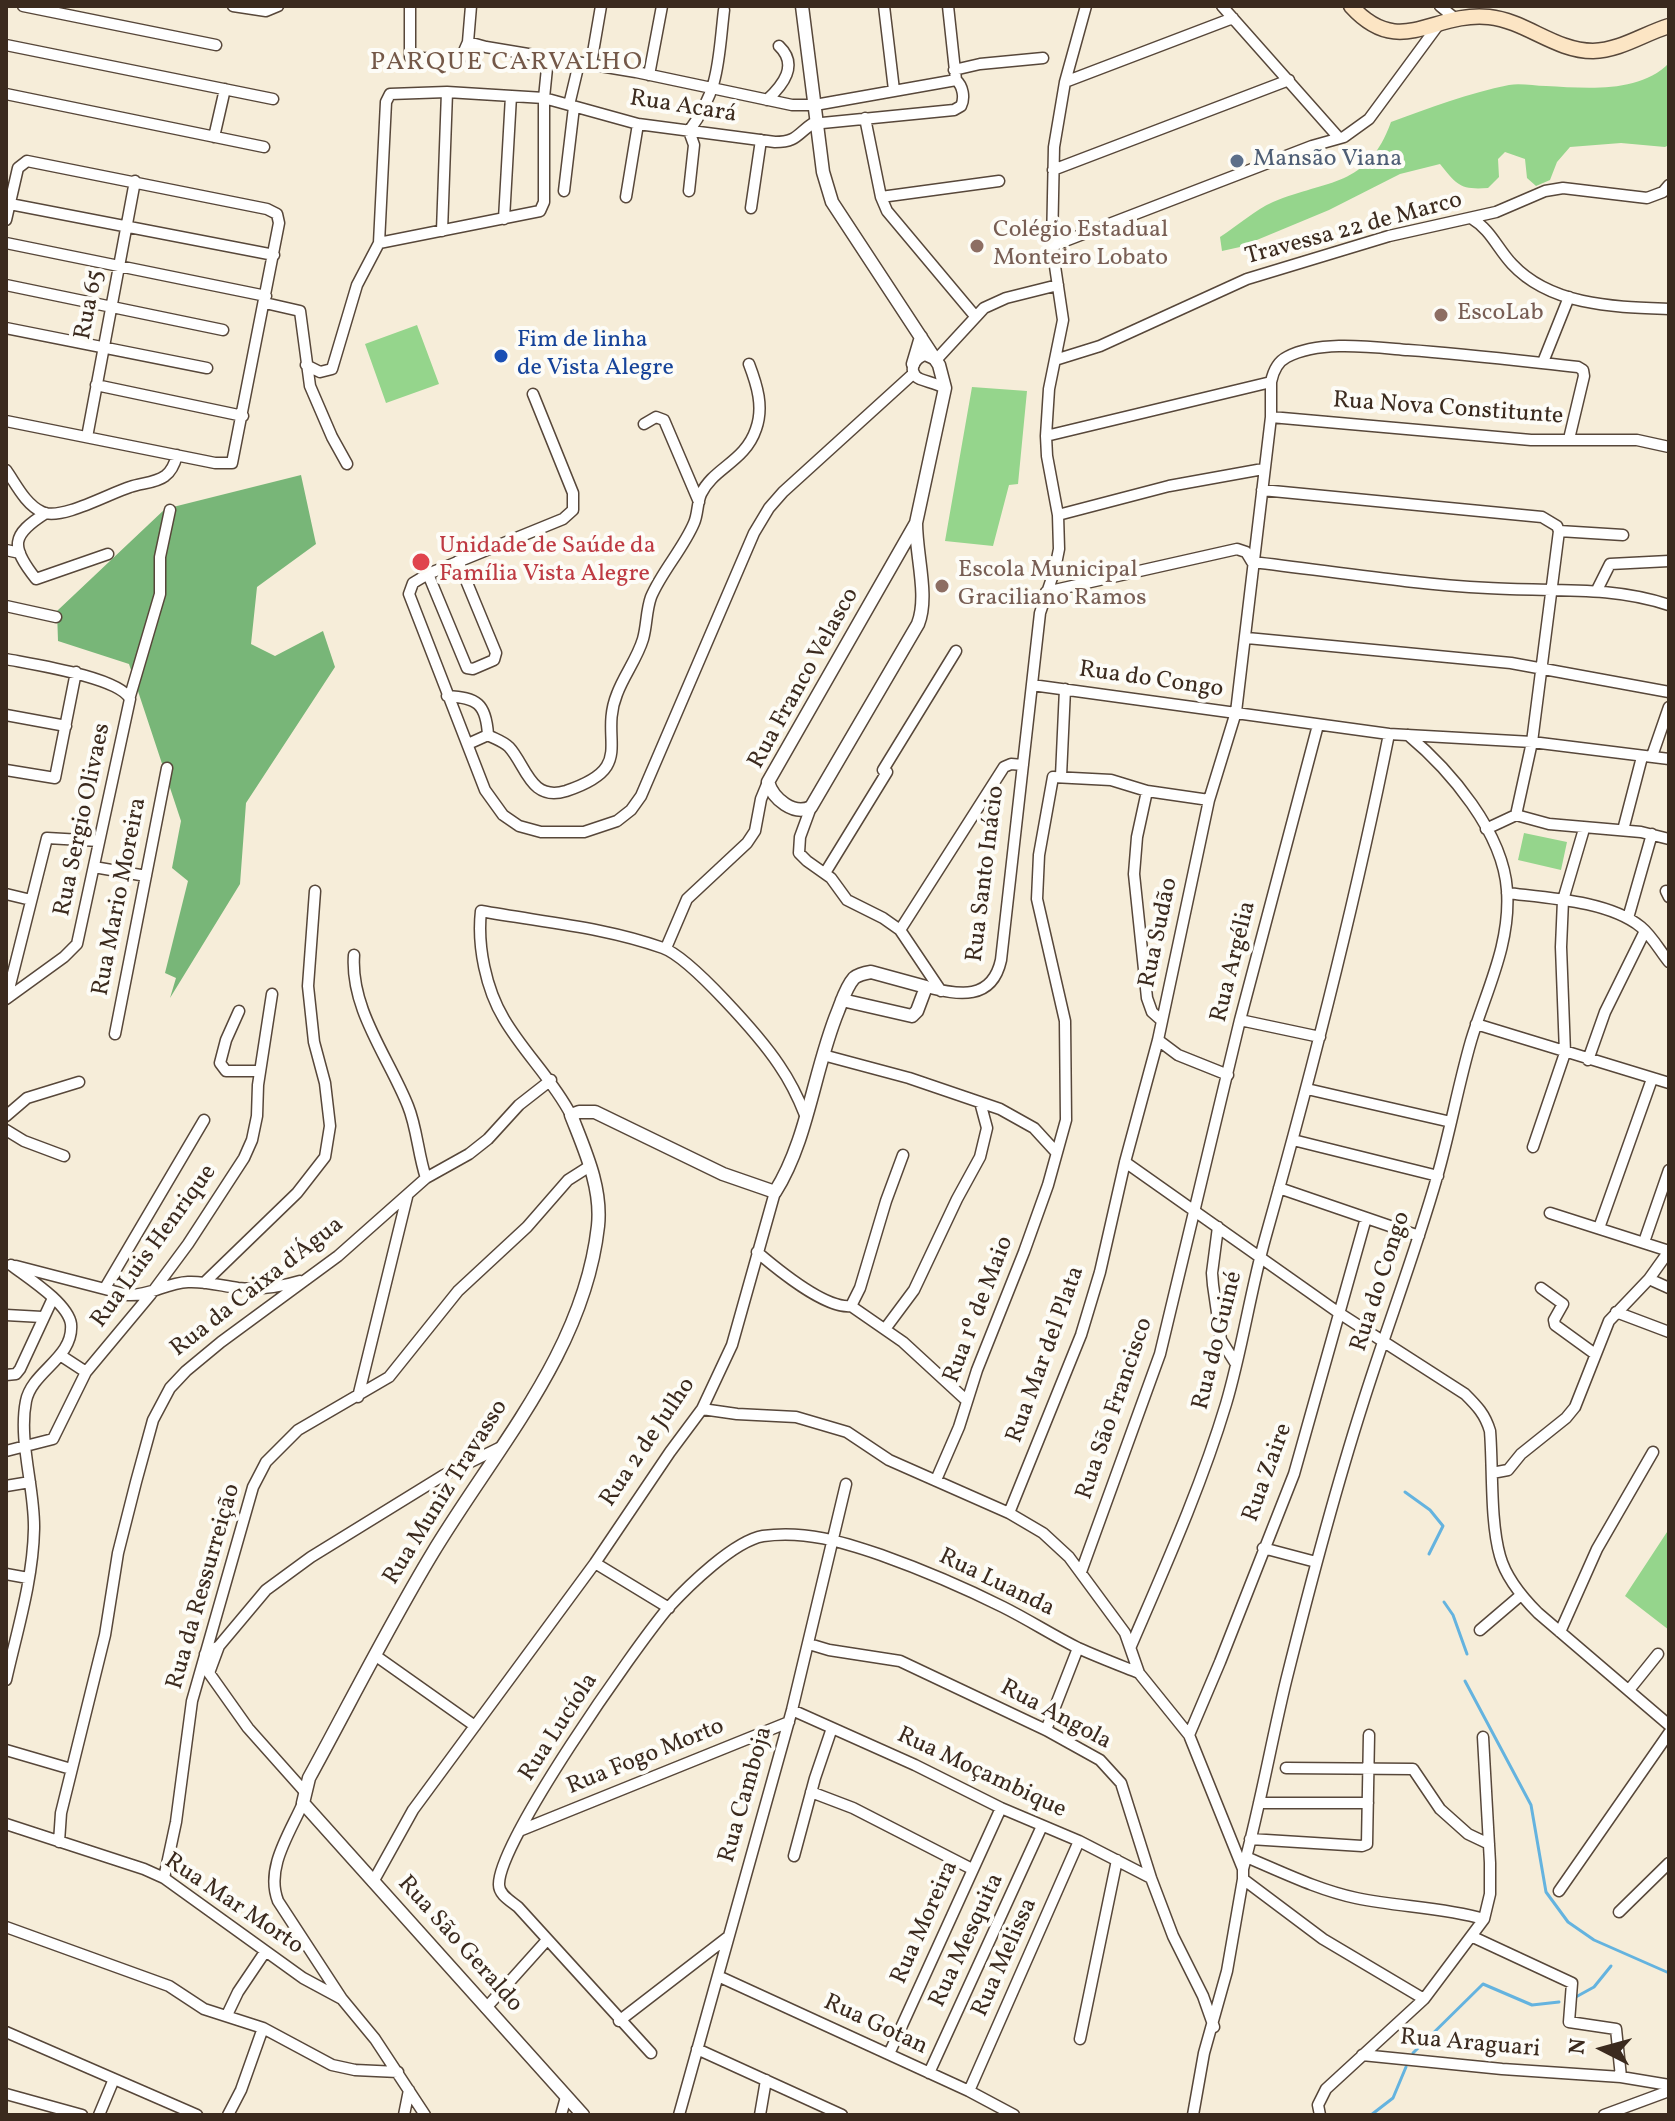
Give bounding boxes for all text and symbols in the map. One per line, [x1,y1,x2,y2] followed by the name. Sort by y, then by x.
[370,48,644,80] district label: PARQUE CARVALHO
[628,85,738,131] street label: Rua Acará
[1253,147,1402,175] place label: Mansão Viana
[1228,152,1246,170] marker: Mansão Viana
[1242,187,1466,273] street label: Travessa 22 de Marco
[993,218,1168,274] place label: Colégio Estadual Monteiro Lobato
[968,237,986,255] marker: Colégio Estadual Monteiro Lobato
[70,268,112,342] street label: Rua 65
[1457,301,1544,329] place label: EscoLab
[1432,306,1450,324] marker: EscoLab
[517,328,674,384] place label: Fim de linha de Vista Alegre
[492,347,510,365] marker: Fim de linha de Vista Alegre
[1332,388,1564,432] street label: Rua Nova Constitunte
[439,534,656,590] place label: Unidade de Saúde da Família Vista Alegre
[410,551,432,573] marker: Unidade de Saúde da Família Vista Alegre
[958,558,1146,614] place label: Escola Municipal Graciliano Ramos
[933,577,951,595] marker: Escola Municipal Graciliano Ramos
[743,583,867,775] street label: Rua Franco Velasco
[1077,657,1225,705] street label: Rua do Congo
[49,721,119,919] street label: Rua Sergio Olivaes
[962,784,1012,964] street label: Rua Santo Inácio
[88,796,154,998] street label: Rua Mario Moreira
[1134,875,1186,991] street label: Rua Sudão
[1206,899,1264,1025] street label: Rua Argélia
[86,1160,224,1334] street label: Rua Luis Henrique
[1346,1208,1418,1356] street label: Rua do Congo
[166,1212,350,1364] street label: Rua da Caixa d'Água
[939,1233,1021,1387] street label: Rua 1º de Maio
[1002,1263,1092,1447] street label: Rua Mar del Plata
[1188,1269,1250,1413] street label: Rua do Guiné
[1071,1314,1161,1504] street label: Rua São Francisco
[595,1373,703,1513] street label: Rua 2 de Julho
[378,1395,516,1591] street label: Rua Muniz Travasso
[1238,1420,1300,1526] street label: Rua Zaire
[162,1481,248,1693] street label: Rua da Ressurreição
[933,1544,1059,1624] street label: Rua Luanda
[514,1668,606,1788] street label: Rua Lucíola
[994,1675,1116,1757] street label: Rua Angola
[563,1713,729,1803] street label: Rua Fogo Morto
[892,1722,1070,1826] street label: Rua Moçambique
[714,1724,780,1866] street label: Rua Camboja
[158,1848,308,1962] street label: Rua Mar Morto
[886,1857,966,1989] street label: Rua Moreira
[924,1869,1012,2013] street label: Rua Mesquita
[390,1871,528,2019] street label: Rua São Geraldo
[967,1894,1045,2022] street label: Rua Melissa
[818,1989,932,2063] street label: Rua Gotan
[1563,2009,1643,2089] north arrow
[1399,2025,1541,2065] street label: Rua Araguari
[1562,2037,1595,2056] text: N

